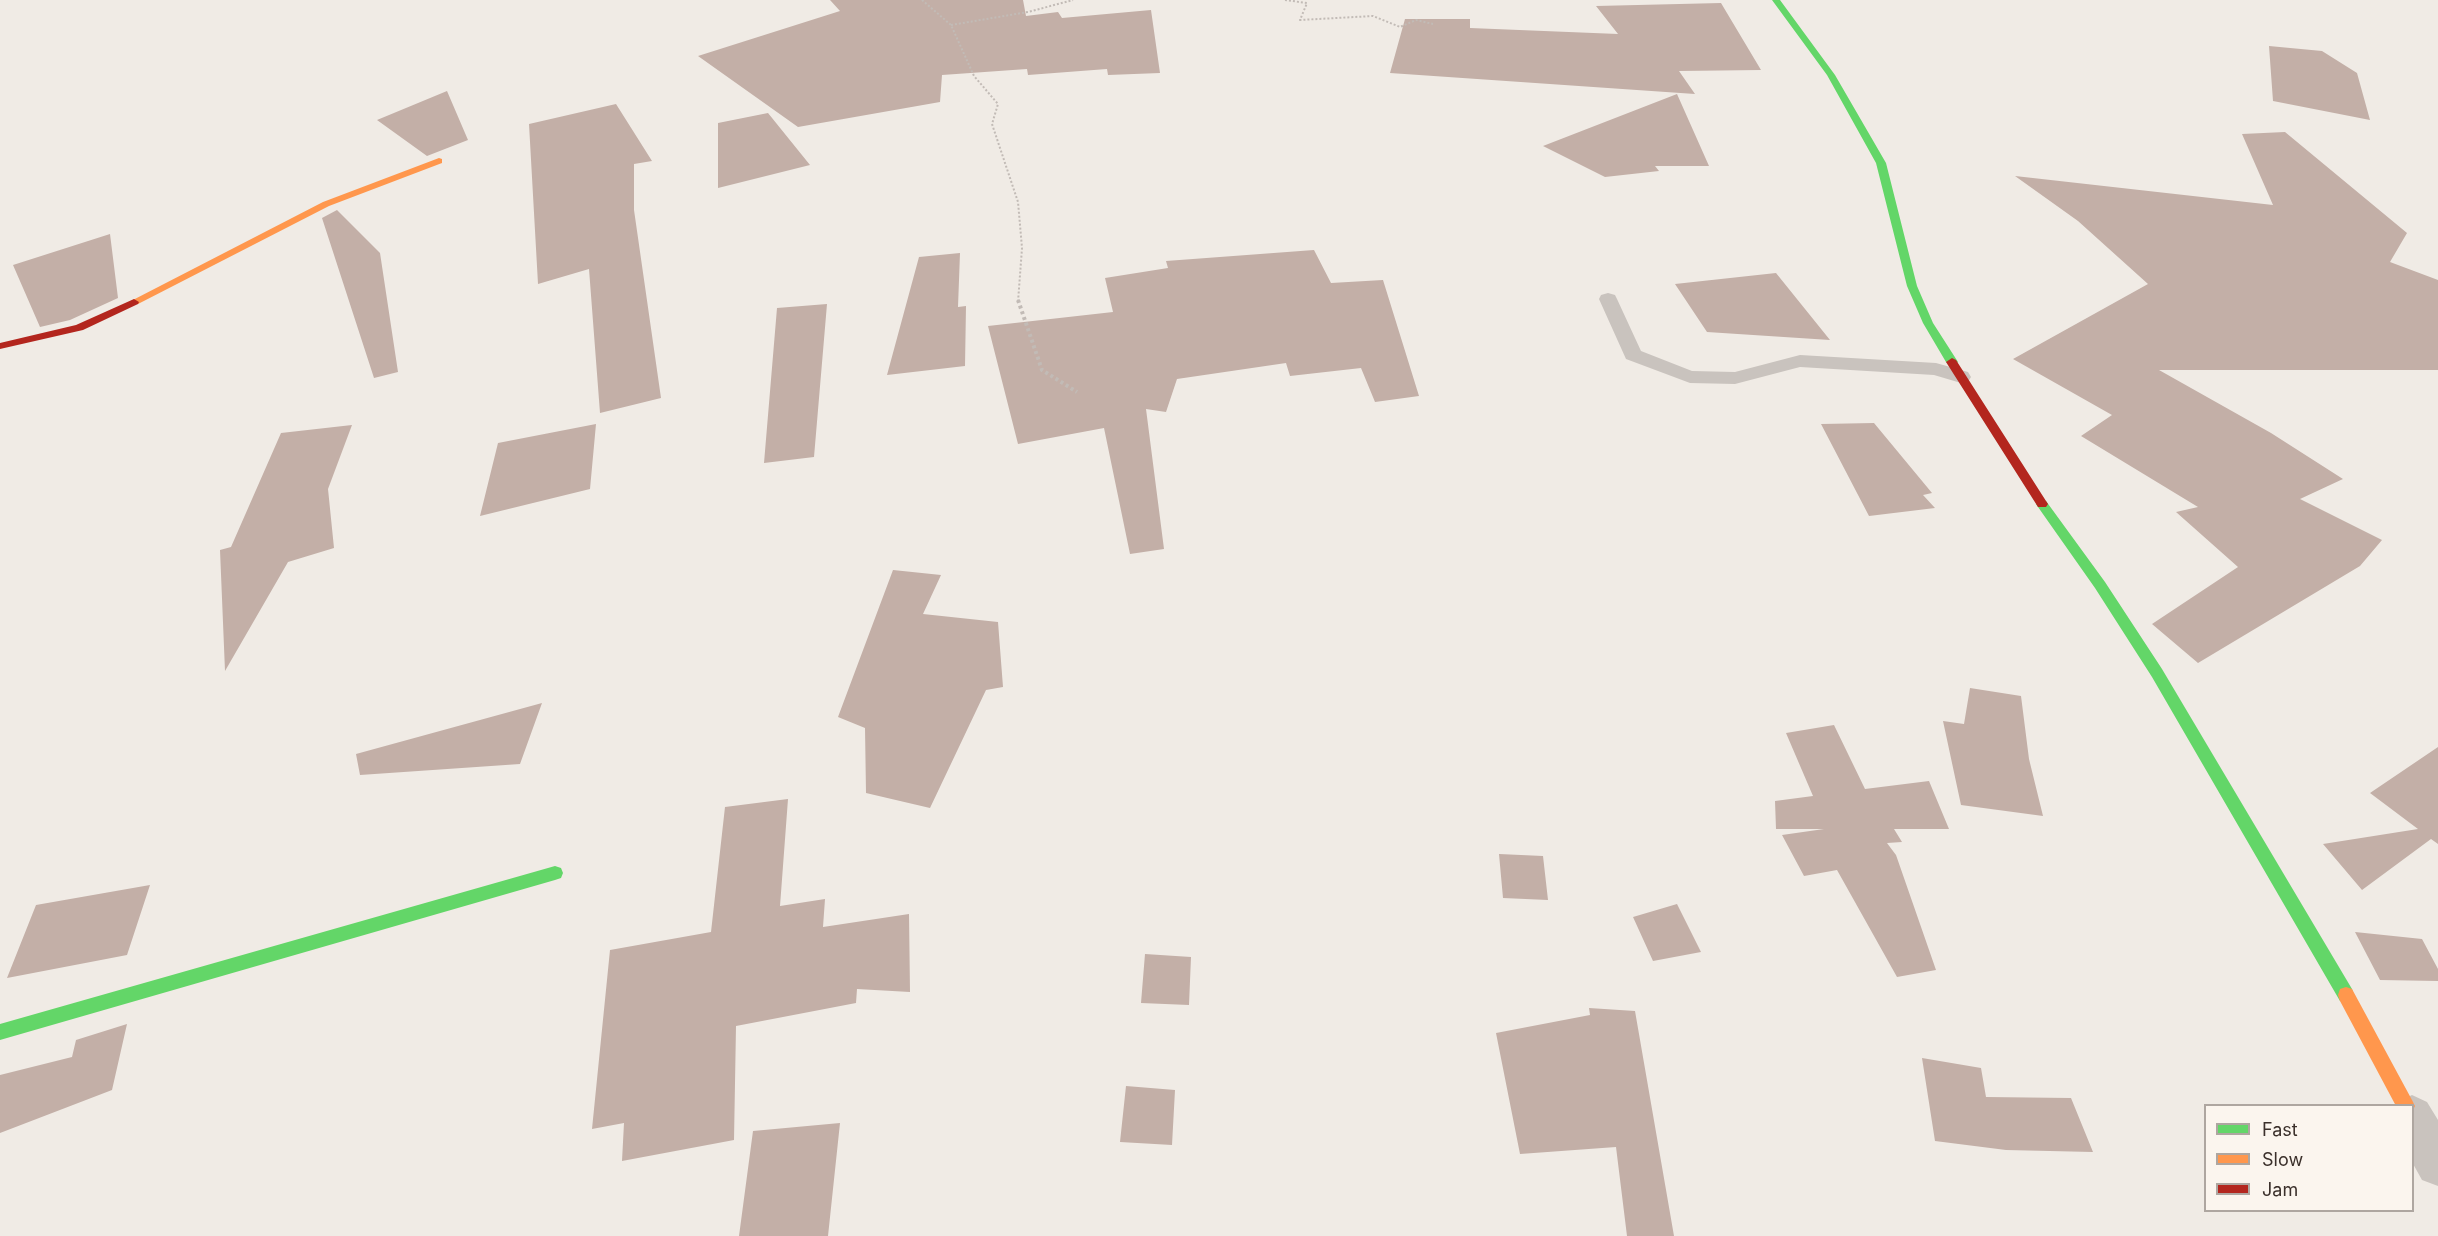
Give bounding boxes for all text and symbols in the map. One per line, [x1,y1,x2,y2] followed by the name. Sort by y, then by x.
[2204,1104,2414,1212] legend
[2262,1119,2298,1140] text: Fast
[2262,1149,2303,1170] text: Slow
[2262,1179,2298,1200] text: Jam

